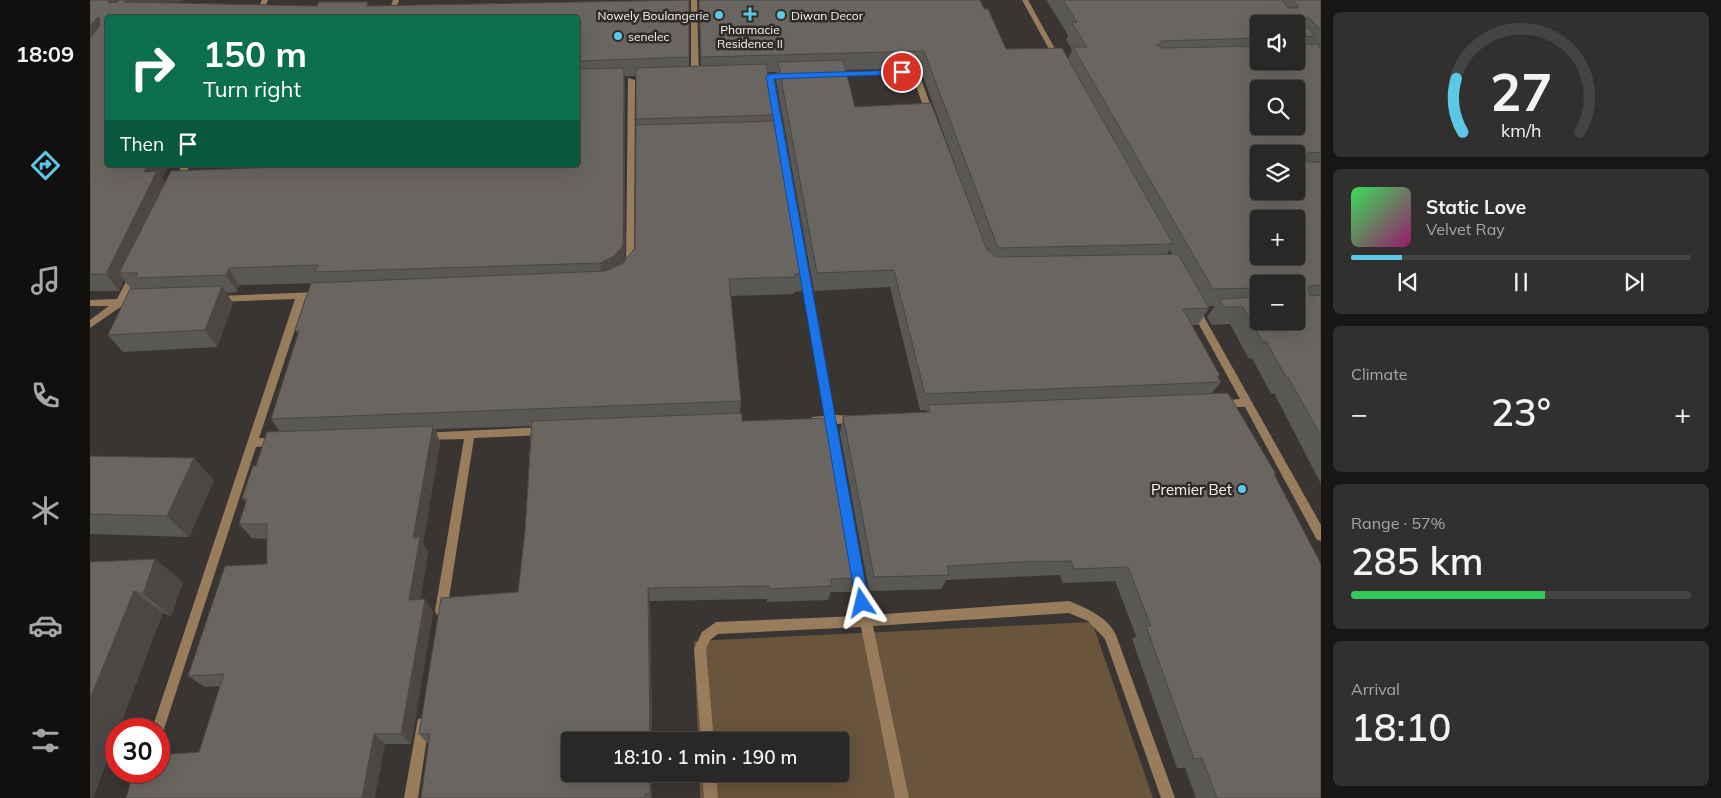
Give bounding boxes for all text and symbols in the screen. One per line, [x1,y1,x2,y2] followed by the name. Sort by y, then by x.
[598,8,709,23] place label: Nowely Boulangerie
[744,8,756,20] marker: Pharmacie Residence II
[791,8,864,23] place label: Diwan Decor
[713,9,725,21] marker: Nowely Boulangerie
[775,9,787,21] marker: Diwan Decor
[1250,15,1305,330] map controls
[1250,15,1305,70] button: sound
[717,22,783,51] place label: Pharmacie Residence II
[628,29,669,44] place label: senelec
[612,30,624,42] marker: senelec
[203,32,307,76] text: 150 m
[120,35,185,100] icon: right
[16,40,74,68] text: 18:09
[881,51,923,93] pin
[888,58,916,86] icon: arrive
[1490,59,1552,124] text: 27
[203,75,301,103] text: Turn right
[1250,80,1305,135] button: search
[1501,119,1541,141] text: km/h
[174,130,202,158] icon: arrive
[120,132,164,156] text: Then
[1250,145,1305,200] button: layers
[28,148,63,183] icon: directions
[1426,195,1526,219] text: Static Love
[1250,210,1305,265] button: +
[1426,219,1505,239] text: Velvet Ray
[28,263,63,298] icon: music
[1394,268,1422,296] icon: previous
[1507,268,1535,296] icon: pause
[1620,268,1648,296] icon: next
[1250,275,1305,330] button: −
[1351,364,1407,384] text: Climate
[28,378,63,413] icon: phone
[1491,388,1551,436] text: 23°
[1351,396,1368,431] text: −
[1674,396,1691,431] text: +
[1151,480,1232,499] place label: Premier Bet
[1236,483,1248,495] marker: Premier Bet
[28,493,63,528] icon: climate
[1351,513,1446,533] text: Range · 57%
[1351,537,1484,585] text: 285 km
[835,576,887,628] position arrow
[28,608,63,643] icon: car
[1351,679,1400,699] text: Arrival
[1351,703,1451,751] text: 18:10
[105,718,170,783] speed limit sign: 30
[28,723,63,758] icon: filters
[612,745,798,769] text: 18:10 · 1 min · 190 m

